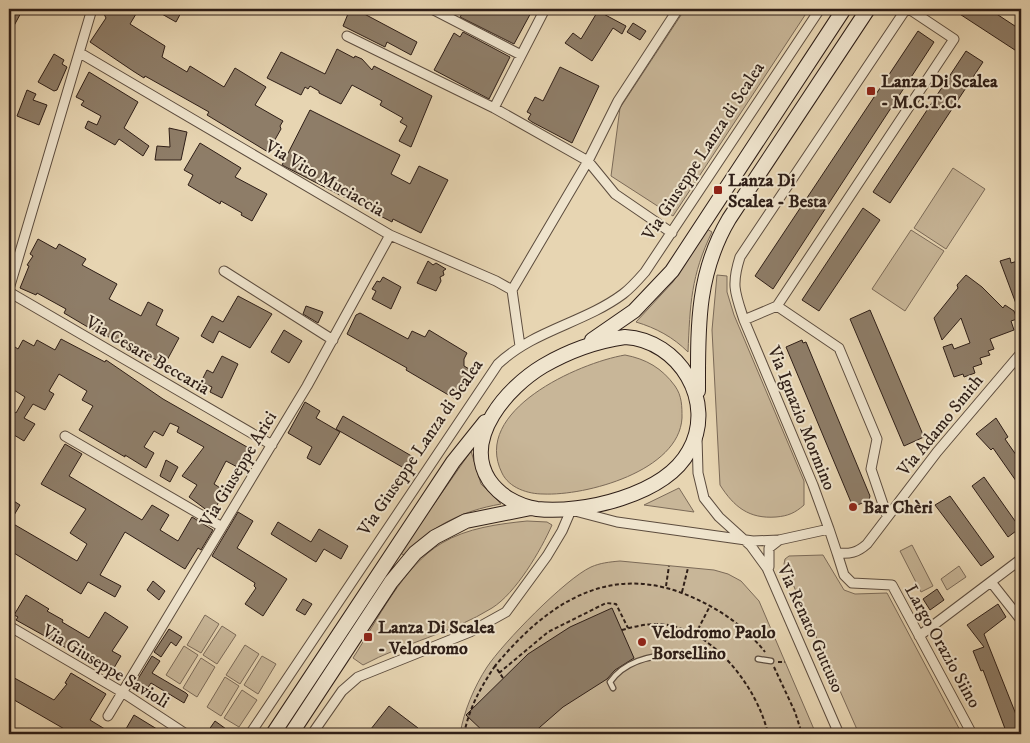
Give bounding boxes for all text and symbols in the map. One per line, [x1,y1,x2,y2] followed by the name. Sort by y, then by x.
[637,58,770,246] street label: Via Giuseppe Lanza di Scalea
[881,71,998,114] place label: Lanza Di Scalea - M.C.T.C.
[865,85,877,97] marker: Lanza Di Scalea - M.C.T.C.
[260,135,388,222] street label: Via Vito Muciaccia
[728,170,827,213] place label: Lanza Di Scalea - Besta
[712,184,724,196] marker: Lanza Di Scalea - Besta
[81,311,214,400] street label: Via Cesare Beccaria
[762,342,840,494] street label: Via Ignazio Mormino
[353,355,488,541] street label: Via Giuseppe Lanza di Scalea
[892,370,989,482] street label: Via Adamo Smith
[195,408,282,532] street label: Via Giuseppe Arici
[863,497,933,519] place label: Bar Chèri
[847,501,859,513] marker: Bar Chèri
[771,560,848,696] street label: Via Renato Guttuso
[899,581,985,712] street label: Largo Orazio Siino
[378,617,495,660] place label: Lanza Di Scalea - Velodromo
[37,620,173,713] street label: Via Giuseppe Savioli
[651,622,776,665] place label: Velodromo Paolo Borsellino
[362,631,374,643] marker: Lanza Di Scalea - Velodromo
[636,636,648,648] marker: Velodromo Paolo Borsellino

